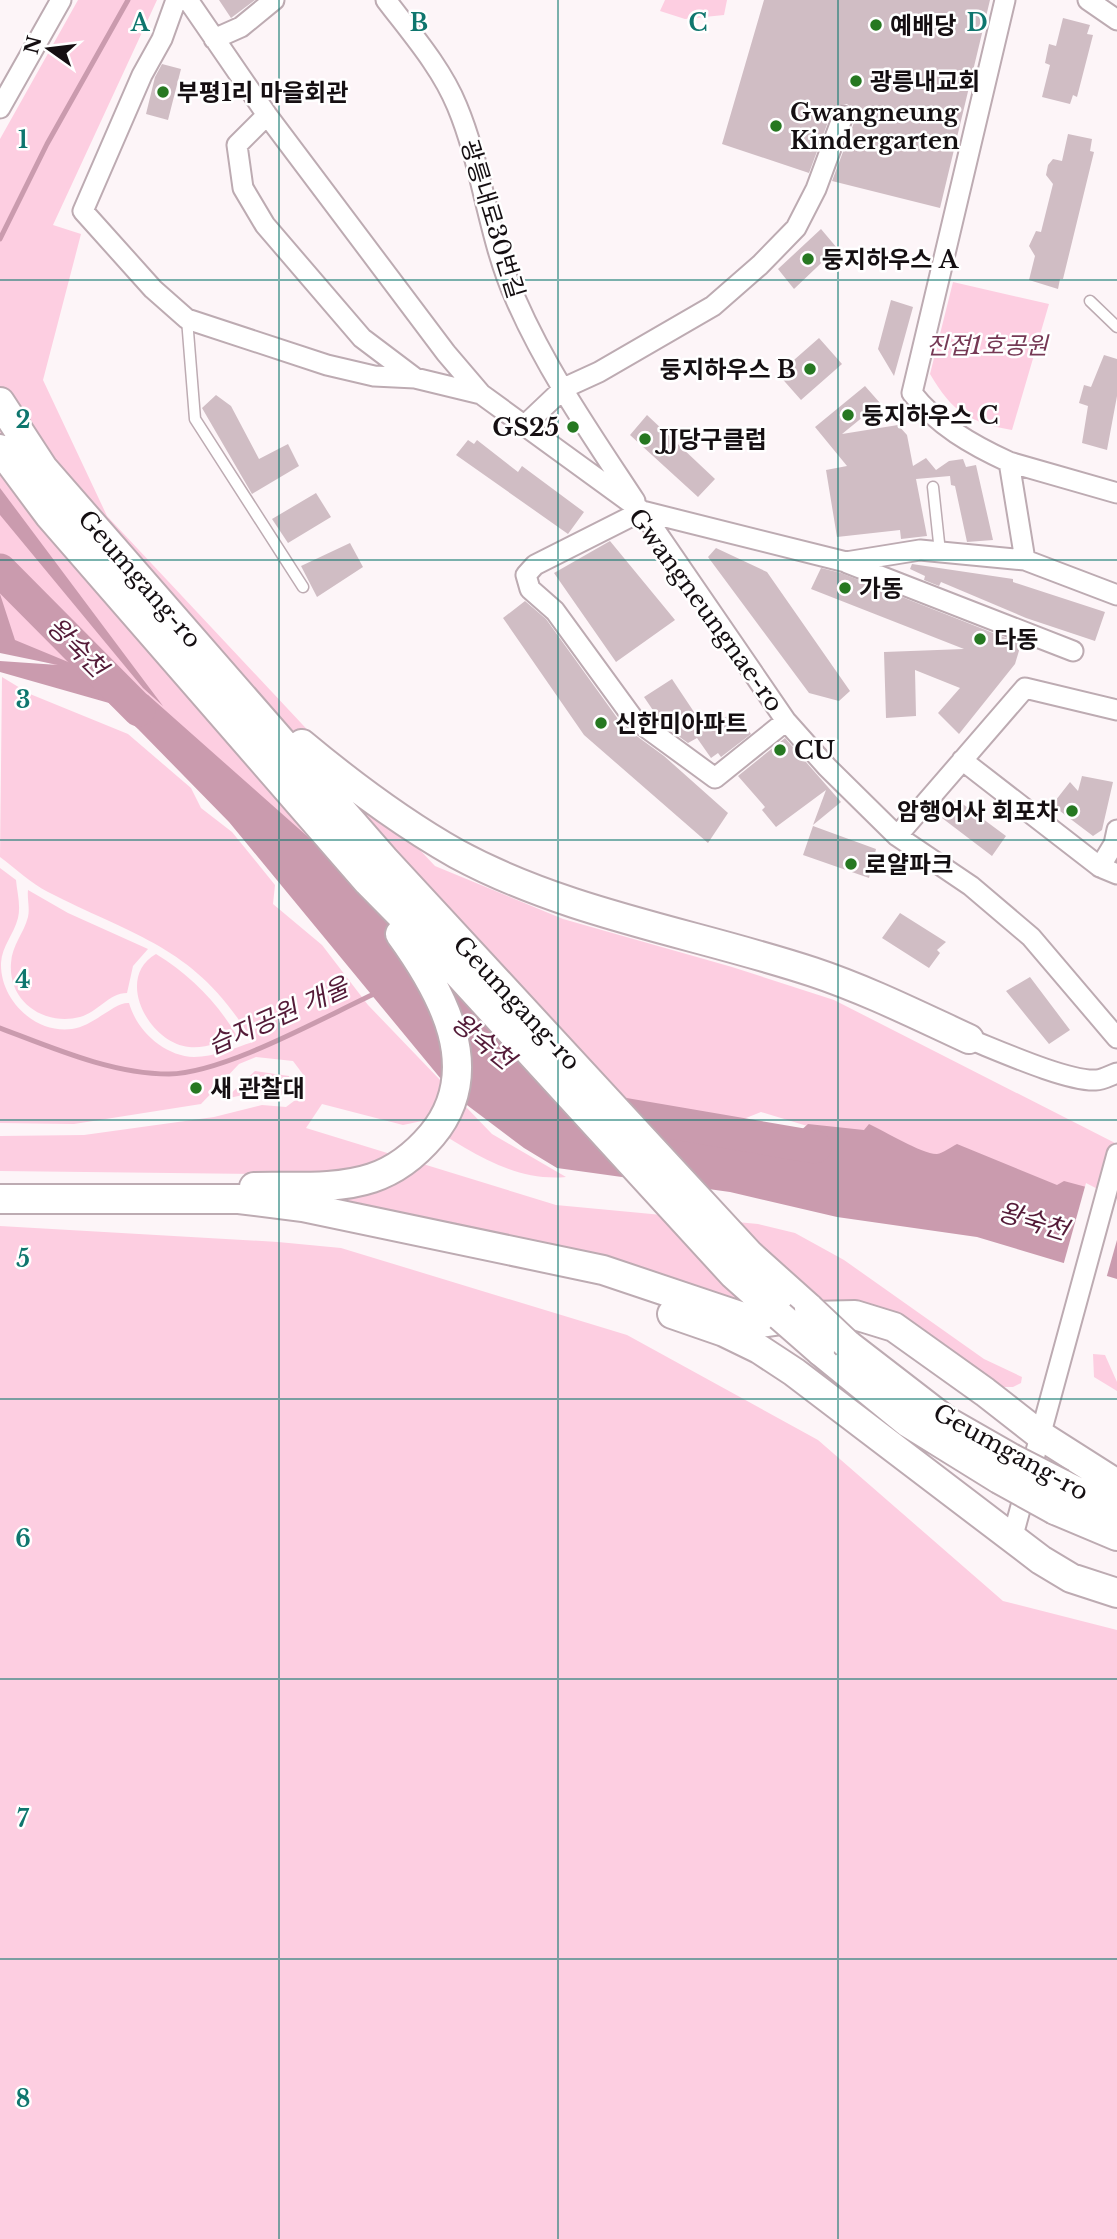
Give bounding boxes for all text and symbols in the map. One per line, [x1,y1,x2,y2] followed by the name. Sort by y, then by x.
[130,9,151,37] text: A
[410,9,428,37] text: B
[689,9,707,37] text: C
[966,9,988,37] text: D
[890,11,956,40] place label: 예배당
[14,14,84,84] north arrow
[868,17,884,33] marker: 예배당
[20,33,46,56] text: N
[870,67,980,96] place label: 광릉내교회
[848,73,864,89] marker: 광릉내교회
[177,78,348,107] place label: 부평1리 마을회관
[155,84,171,100] marker: 부평1리 마을회관
[790,98,960,155] place label: Gwangneung Kindergarten
[768,118,784,134] marker: Gwangneung Kindergarten
[18,126,28,154] text: 1
[455,136,531,302] street label: 광릉내로30번길
[822,245,960,274] place label: 둥지하우스 A
[800,251,816,267] marker: 둥지하우스 A
[926,331,1050,360] park label: 진접1호공원
[660,355,796,384] place label: 둥지하우스 B
[802,361,818,377] marker: 둥지하우스 B
[862,401,999,430] place label: 둥지하우스 C
[16,406,30,434] text: 2
[840,407,856,423] marker: 둥지하우스 C
[492,413,559,442] place label: GS25
[565,419,581,435] marker: GS25
[654,425,767,454] place label: JJ당구클럽
[637,431,653,447] marker: JJ당구클럽
[623,503,789,717] street label: Gwangneungnae-ro
[72,504,208,654] street label: Geumgang-ro
[859,574,903,603] place label: 가동
[837,580,853,596] marker: 가동
[40,610,116,686] water label: 왕숙천
[994,625,1038,654] place label: 다동
[972,631,988,647] marker: 다동
[16,686,30,714] text: 3
[615,709,747,738] place label: 신한미아파트
[593,715,609,731] marker: 신한미아파트
[794,736,835,765] place label: CU
[772,742,788,758] marker: CU
[897,797,1058,826] place label: 암행어사 회포차
[1064,803,1080,819] marker: 암행어사 회포차
[865,850,953,879] place label: 로얄파크
[843,856,859,872] marker: 로얄파크
[447,930,587,1076] street label: Geumgang-ro
[15,966,31,994] text: 4
[203,970,355,1061] water label: 습지공원 개울
[445,1006,523,1078] water label: 왕숙천
[210,1074,305,1103] place label: 새 관찰대
[188,1080,204,1096] marker: 새 관찰대
[994,1195,1075,1248] water label: 왕숙천
[16,1245,30,1273] text: 5
[928,1397,1094,1507] street label: Geumgang-ro
[15,1525,31,1553] text: 6
[17,1805,30,1833] text: 7
[16,2085,30,2113] text: 8

